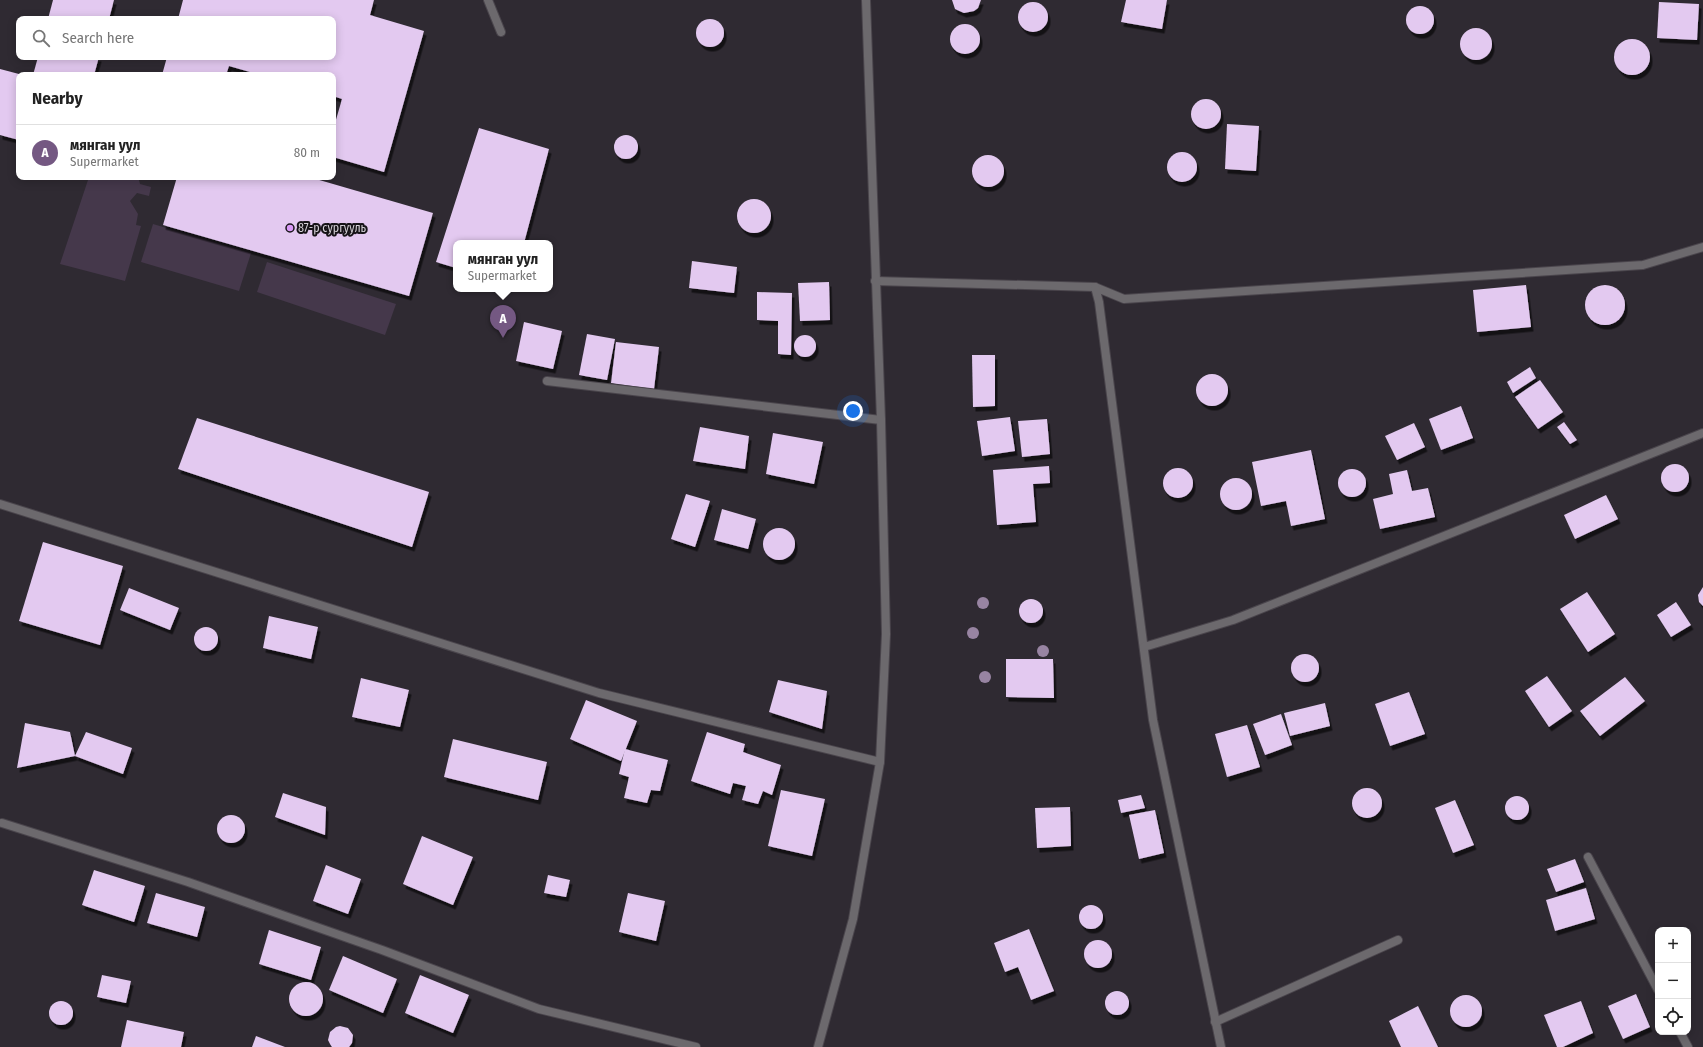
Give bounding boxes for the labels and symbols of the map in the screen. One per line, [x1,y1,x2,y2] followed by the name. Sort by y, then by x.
[298,221,367,235] place label: 87-р сургууль
[285,223,295,233] marker: 87-р сургууль
[490,305,516,338] pin: A
[843,401,863,421] your location

